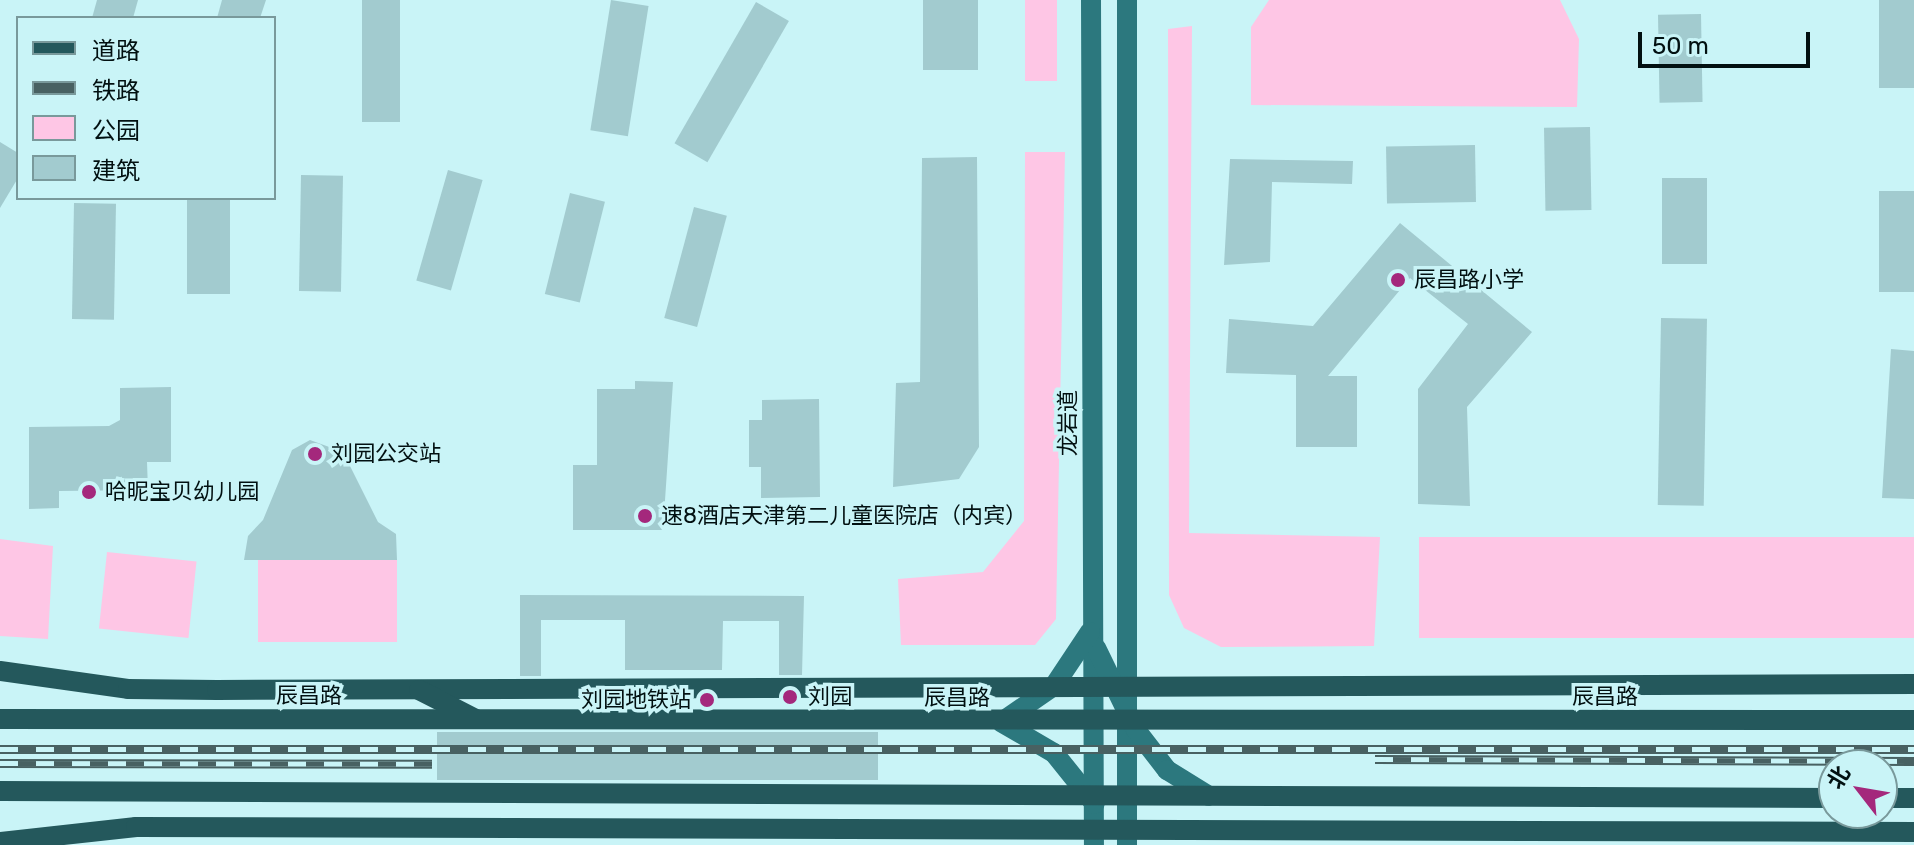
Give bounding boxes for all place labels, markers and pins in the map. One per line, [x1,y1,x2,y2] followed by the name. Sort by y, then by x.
[1414,267,1524,293] place label: 辰昌路小学
[1389,271,1407,289] marker: 辰昌路小学
[331,441,441,467] place label: 刘园公交站
[306,445,324,463] marker: 刘园公交站
[105,479,259,505] place label: 哈昵宝贝幼儿园
[80,483,98,501] marker: 哈昵宝贝幼儿园
[661,503,1027,529] place label: 速8酒店天津第二儿童医院店（内宾）
[636,507,654,525] marker: 速8酒店天津第二儿童医院店（内宾）
[808,684,852,710] place label: 刘园
[779,686,801,708] marker: 刘园
[581,687,691,713] place label: 刘园地铁站
[698,691,716,709] marker: 刘园地铁站

